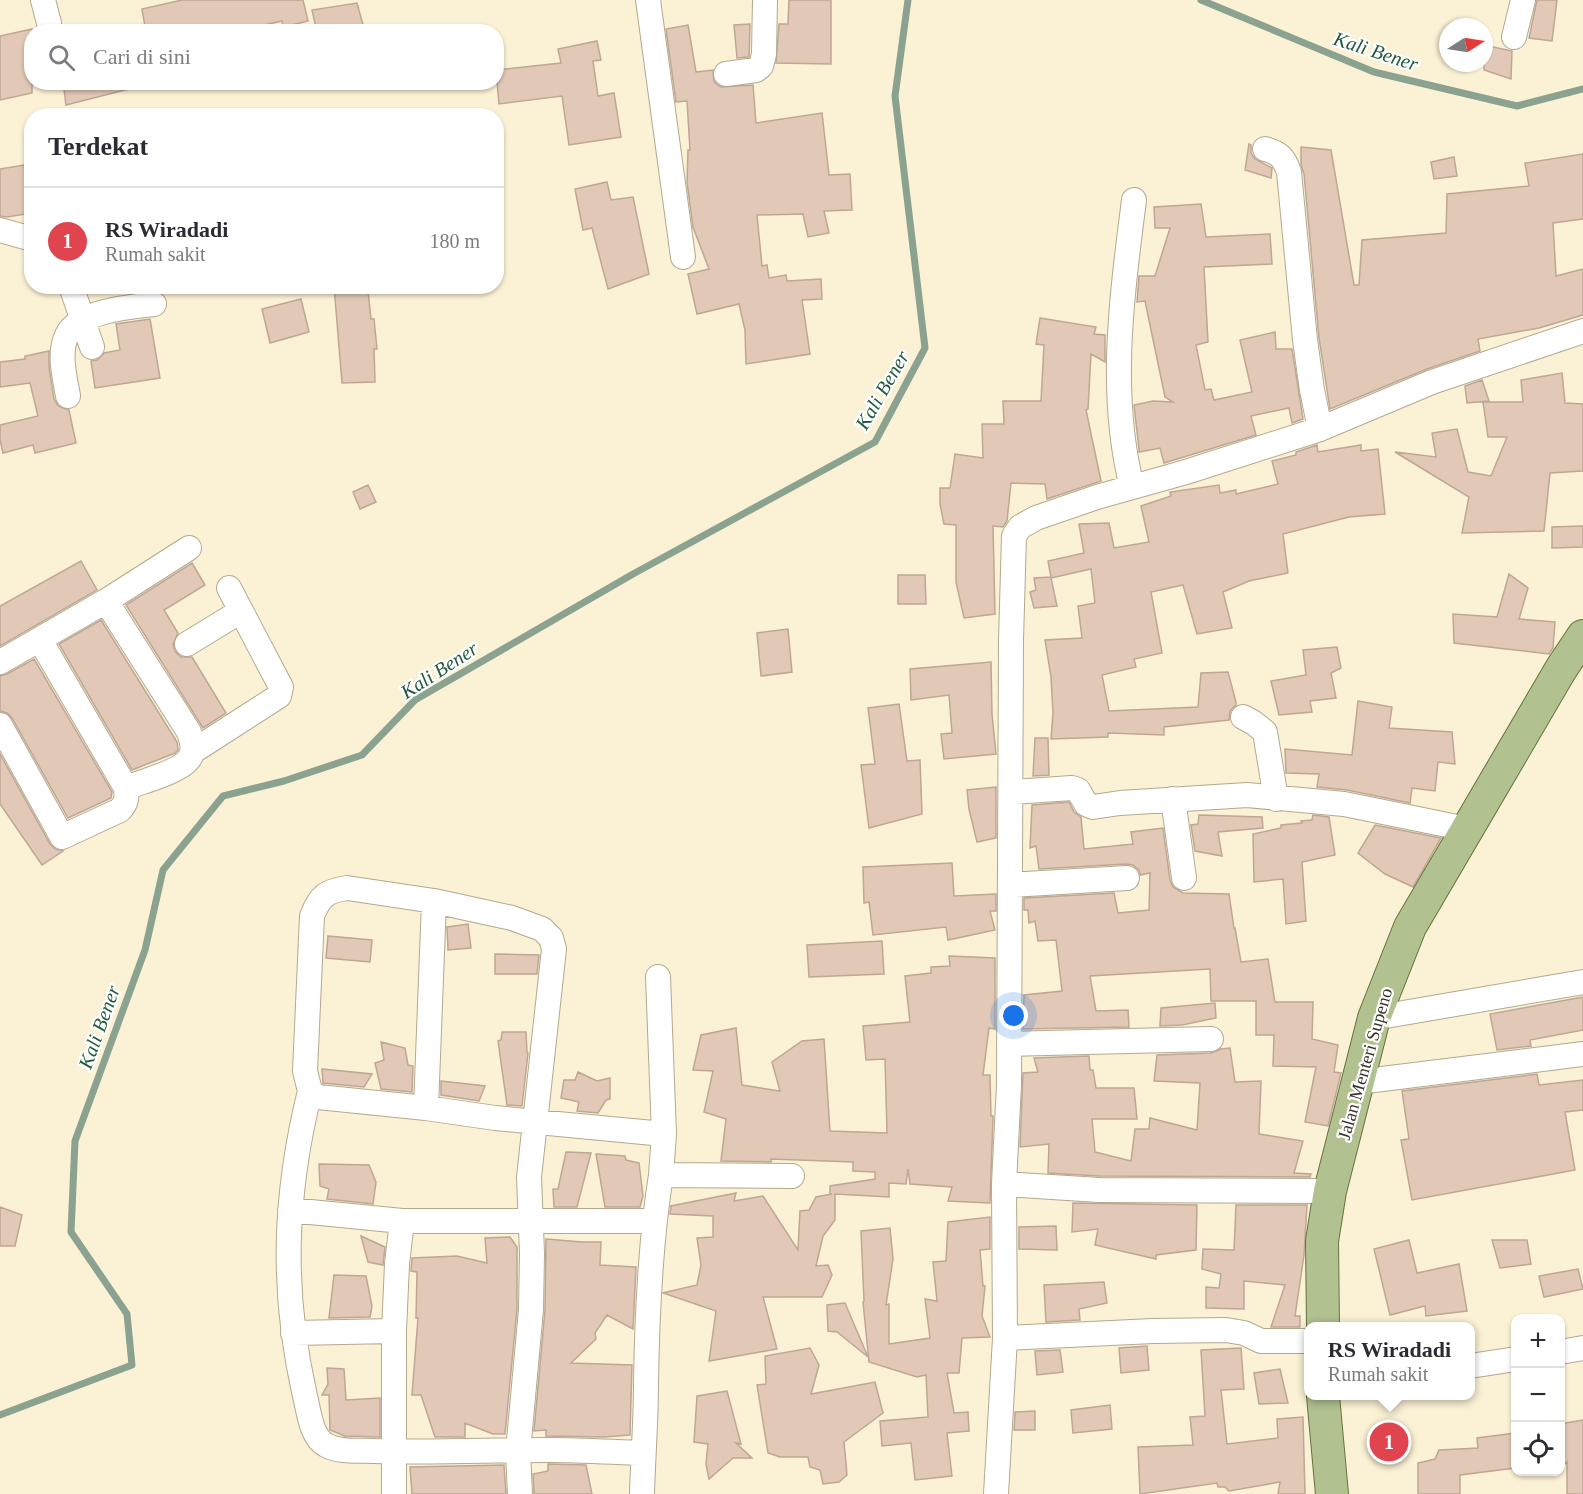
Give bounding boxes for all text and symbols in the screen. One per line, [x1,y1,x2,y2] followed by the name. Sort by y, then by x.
[1439,18,1493,72] north arrow
[24,24,504,90] search box
[1330,27,1421,75] water label: Kali Bener
[45,41,78,74] icon: search
[93,44,191,69] text: Cari di sini
[48,132,148,161] text: Terdekat
[105,217,228,242] text: RS Wiradadi
[63,230,73,252] text: 1
[429,230,480,252] text: 180 m
[105,243,206,265] text: Rumah sakit
[850,347,913,434] water label: Kali Bener
[396,637,482,704] water label: Kali Bener
[73,982,124,1073] water label: Kali Bener
[1334,986,1396,1142] street label: Jalan Menteri Supeno
[999,1001,1028,1030] your location
[1511,1314,1565,1476] map controls
[1511,1314,1565,1368] button: +
[1304,1322,1475,1400] popup
[1328,1337,1451,1362] text: RS Wiradadi
[1328,1363,1428,1385] text: Rumah sakit
[1511,1368,1565,1422] button: −
[1370,1420,1408,1464] pin: 1
[1511,1422,1565,1476] button: locate

